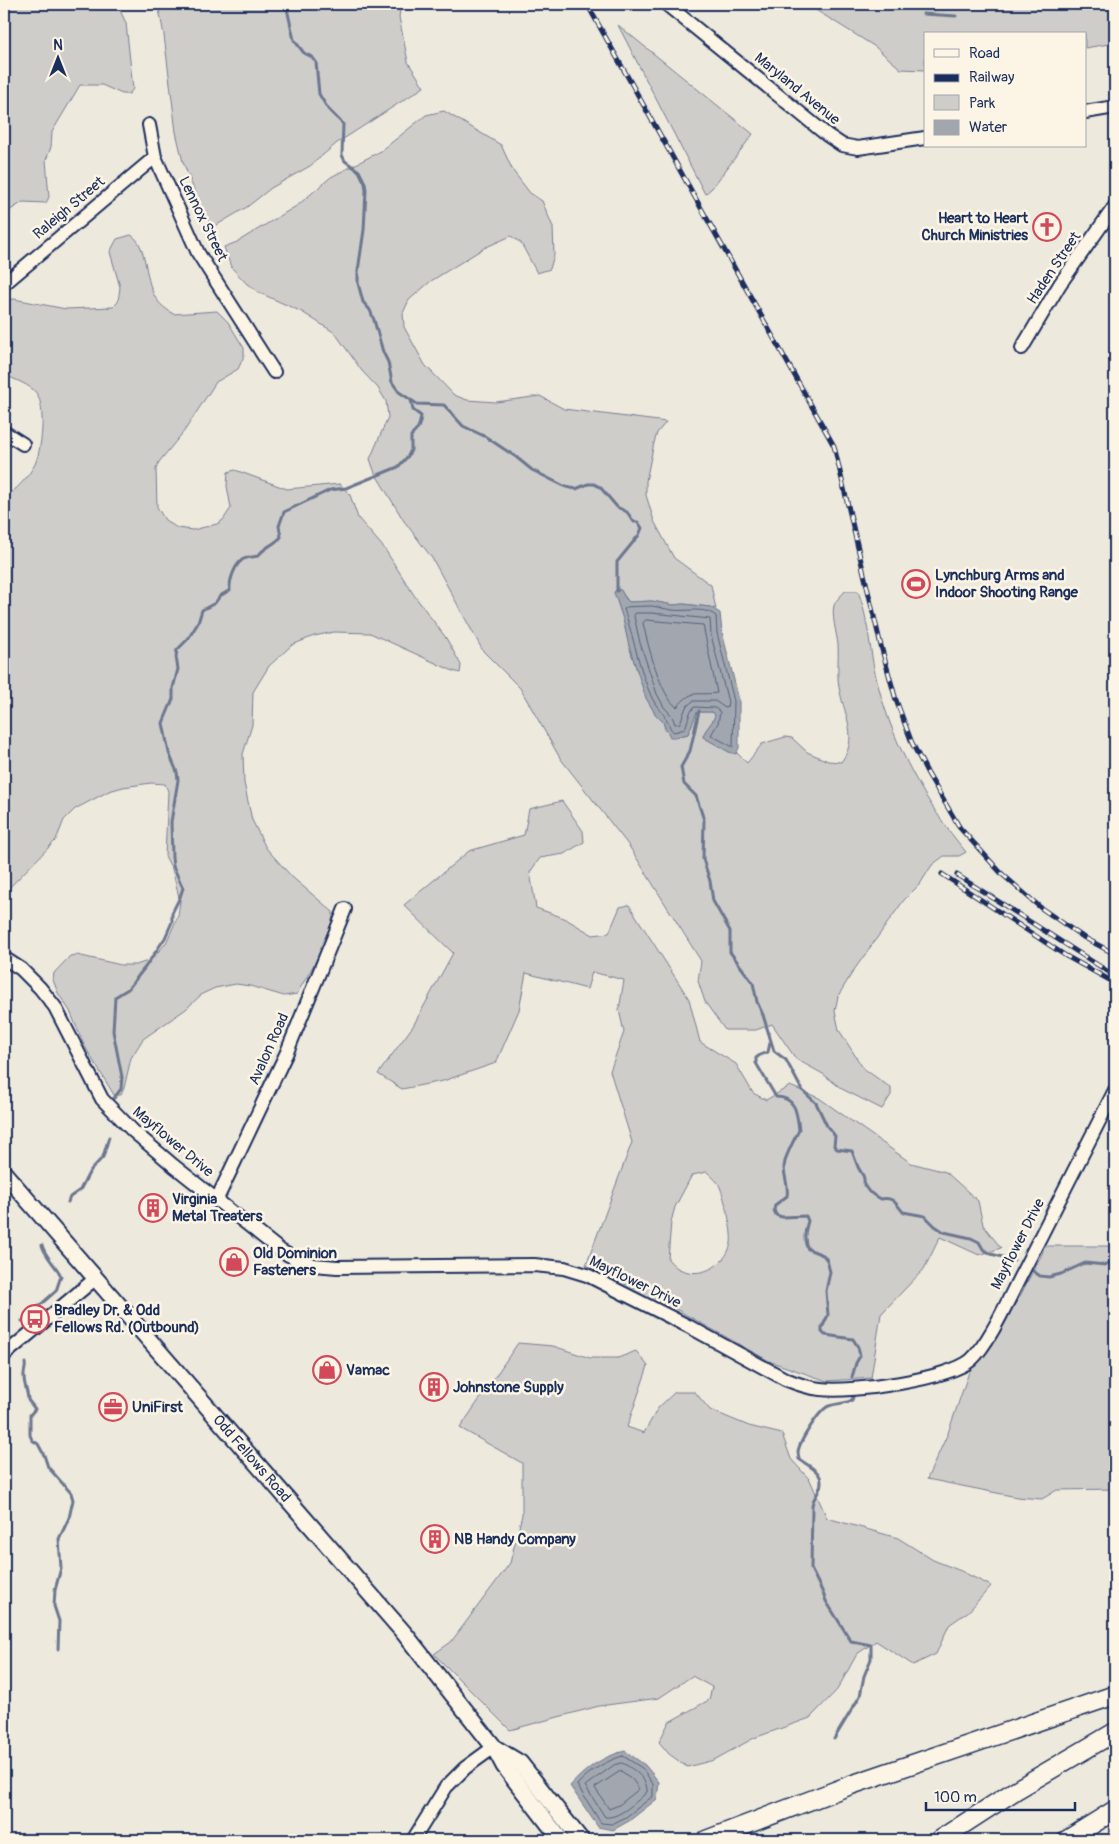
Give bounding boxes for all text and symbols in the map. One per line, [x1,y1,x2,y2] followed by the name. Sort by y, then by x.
[32,32,82,82] north arrow
[924,32,1086,148] legend
[53,37,63,54] text: N
[969,44,1000,63] text: Road
[750,49,844,130] street label: Maryland Avenue
[969,68,1015,87] text: Railway
[969,94,996,113] text: Park
[969,118,1008,137] text: Water
[29,172,110,244] street label: Raleigh Street
[174,173,232,265] street label: Lennox Street
[922,209,1029,245] place label: Heart to Heart Church Ministries
[1032,212,1062,242] church icon: Heart to Heart Church Ministries
[1023,227,1086,308] street label: Haden Street
[935,566,1078,602] place label: Lynchburg Arms and Indoor Shooting Range
[901,569,931,599] sports icon: Lynchburg Arms and Indoor Shooting Range
[245,1010,293,1088] street label: Avalon Road
[129,1103,218,1182] street label: Mayflower Drive
[172,1190,263,1226] place label: Virginia Metal Treaters
[138,1193,168,1223] building icon: Virginia Metal Treaters
[987,1195,1049,1293] street label: Mayflower Drive
[253,1244,338,1280] place label: Old Dominion Fasteners
[219,1247,249,1277] shop icon: Old Dominion Fasteners
[586,1252,685,1313] street label: Mayflower Drive
[54,1301,200,1337] place label: Bradley Dr. & Odd Fellows Rd. (Outbound)
[20,1304,50,1334] bus stop icon: Bradley Dr. & Odd Fellows Rd. (Outbound)
[312,1355,342,1385] shop icon: Vamac
[346,1361,390,1380] place label: Vamac
[419,1372,449,1402] building icon: Johnstone Supply
[453,1378,564,1397] place label: Johnstone Supply
[98,1392,128,1422] office icon: UniFirst
[132,1398,184,1417] place label: UniFirst
[209,1411,295,1506] street label: Odd Fellows Road
[420,1524,450,1554] building icon: NB Handy Company
[454,1530,576,1549] place label: NB Handy Company
[926,1779,1075,1811] scale bar
[934,1788,977,1807] text: 100 m

